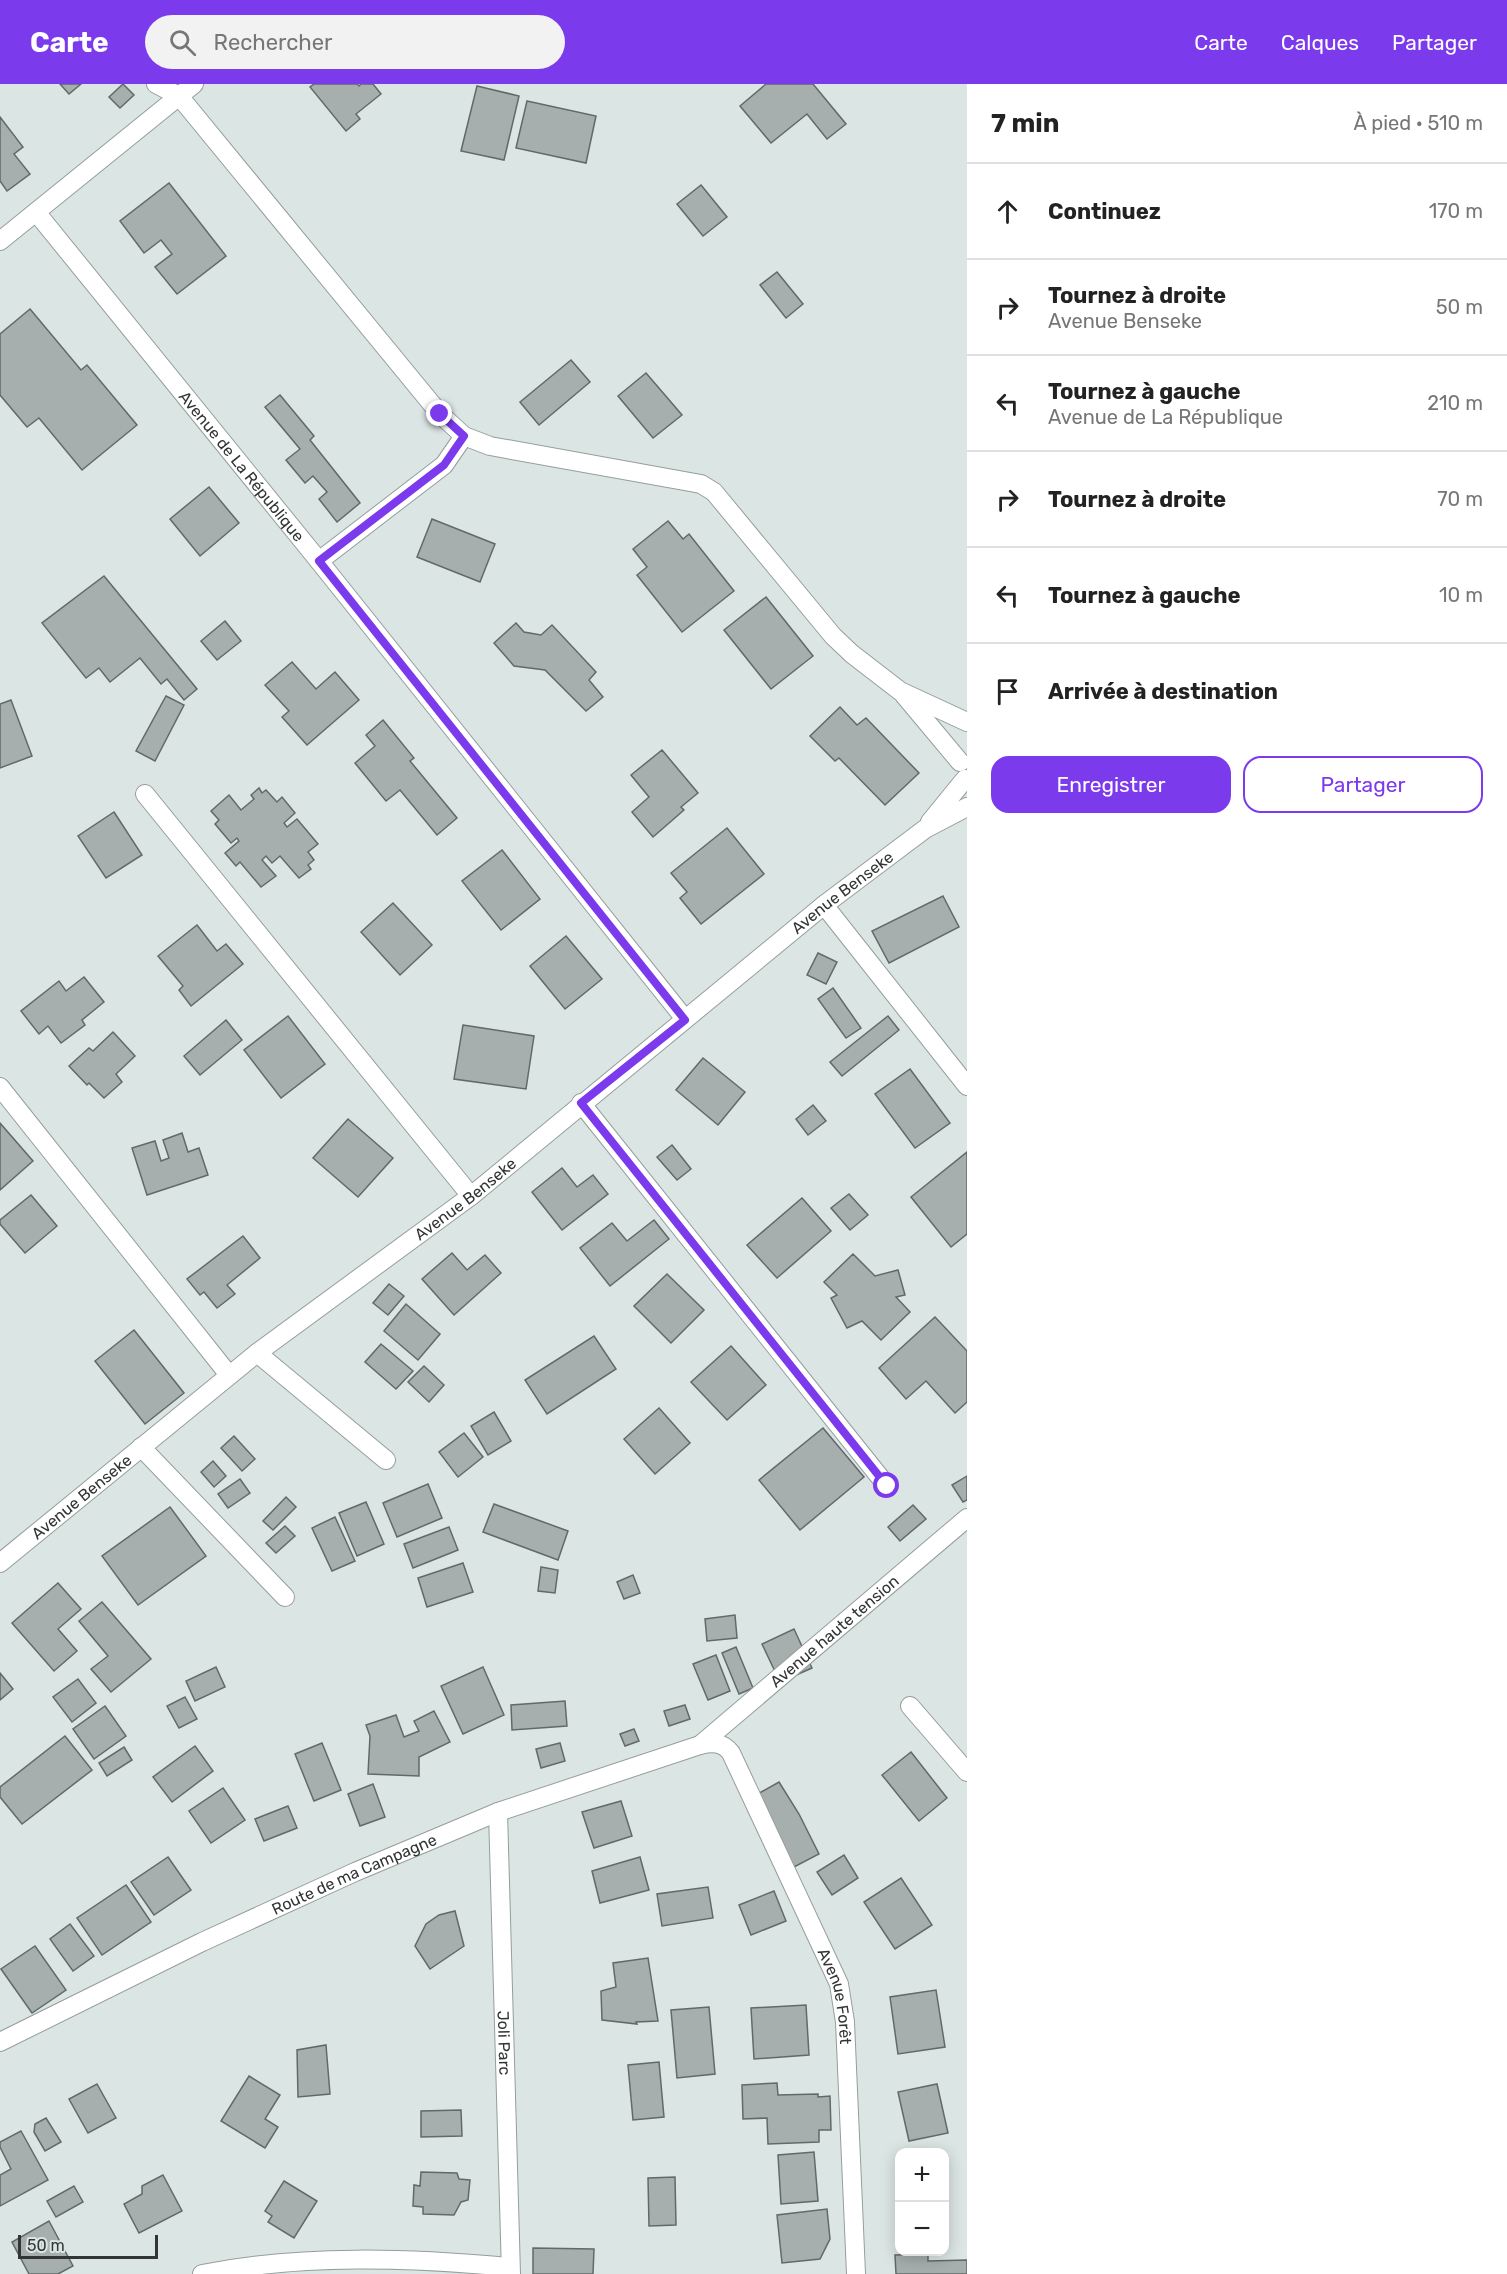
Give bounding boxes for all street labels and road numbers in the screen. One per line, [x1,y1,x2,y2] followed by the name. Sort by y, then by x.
[175,387,308,545] street label: Avenue de La République
[788,847,897,938] street label: Avenue Benseke
[411,1154,520,1244] street label: Avenue Benseke
[28,1451,135,1543] street label: Avenue Benseke
[766,1571,903,1691] street label: Avenue haute tension
[269,1830,440,1919] street label: Route de ma Campagne
[814,1945,855,2045] street label: Avenue Forêt
[494,2010,514,2076] street label: Joli Parc

